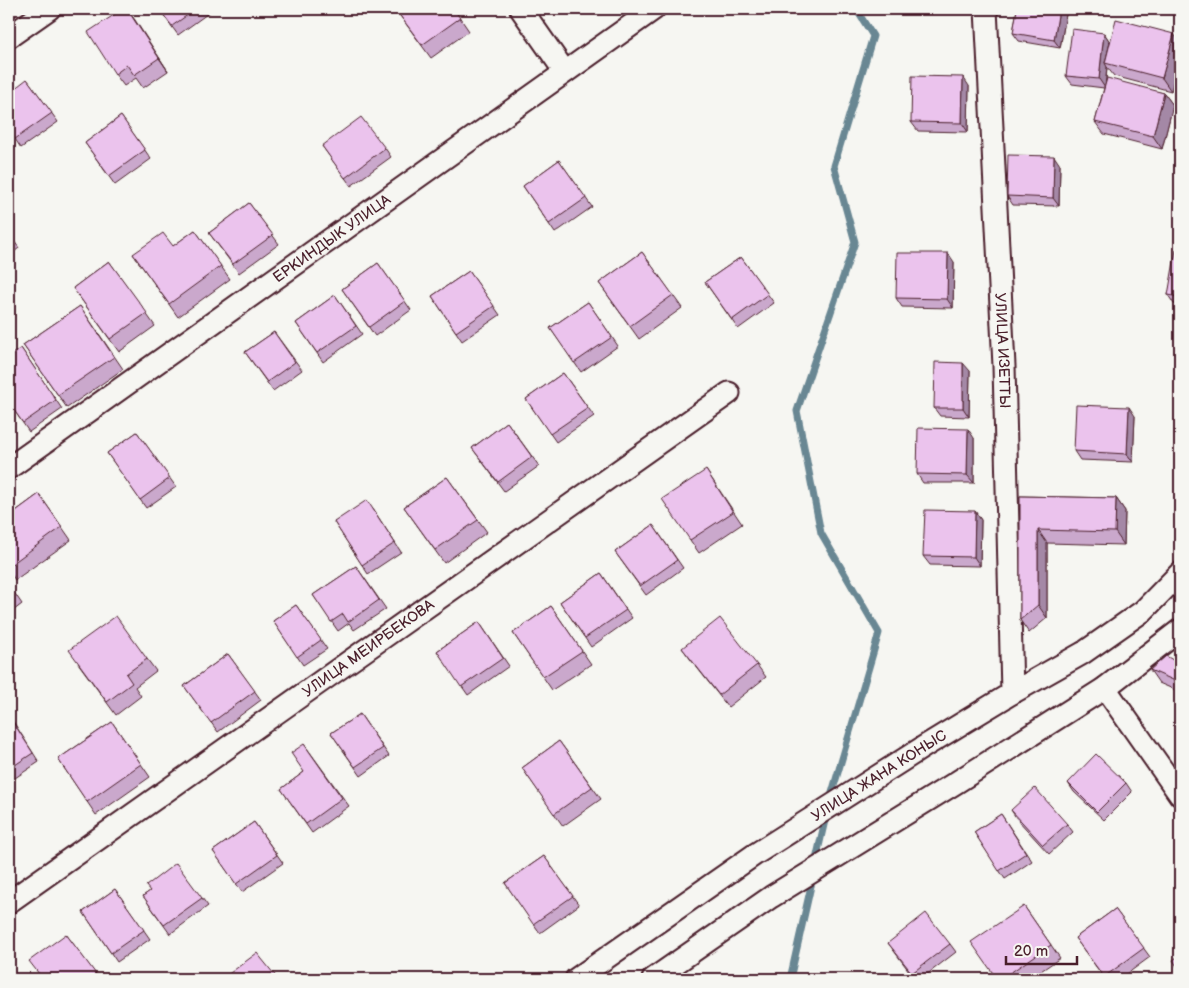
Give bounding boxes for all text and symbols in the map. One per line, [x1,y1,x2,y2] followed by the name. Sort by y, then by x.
[269,190,395,287] street label: ЕРКИНДЫК УЛИЦА
[990,292,1014,409] street label: УЛИЦА ИЗЕТТЫ
[299,595,439,701] street label: УЛИЦА МЕИРБЕКОВА
[808,726,950,826] street label: УЛИЦА ЖАНА КОНЫС
[1006,933,1078,965] scale bar
[1014,942,1048,961] text: 20 m

